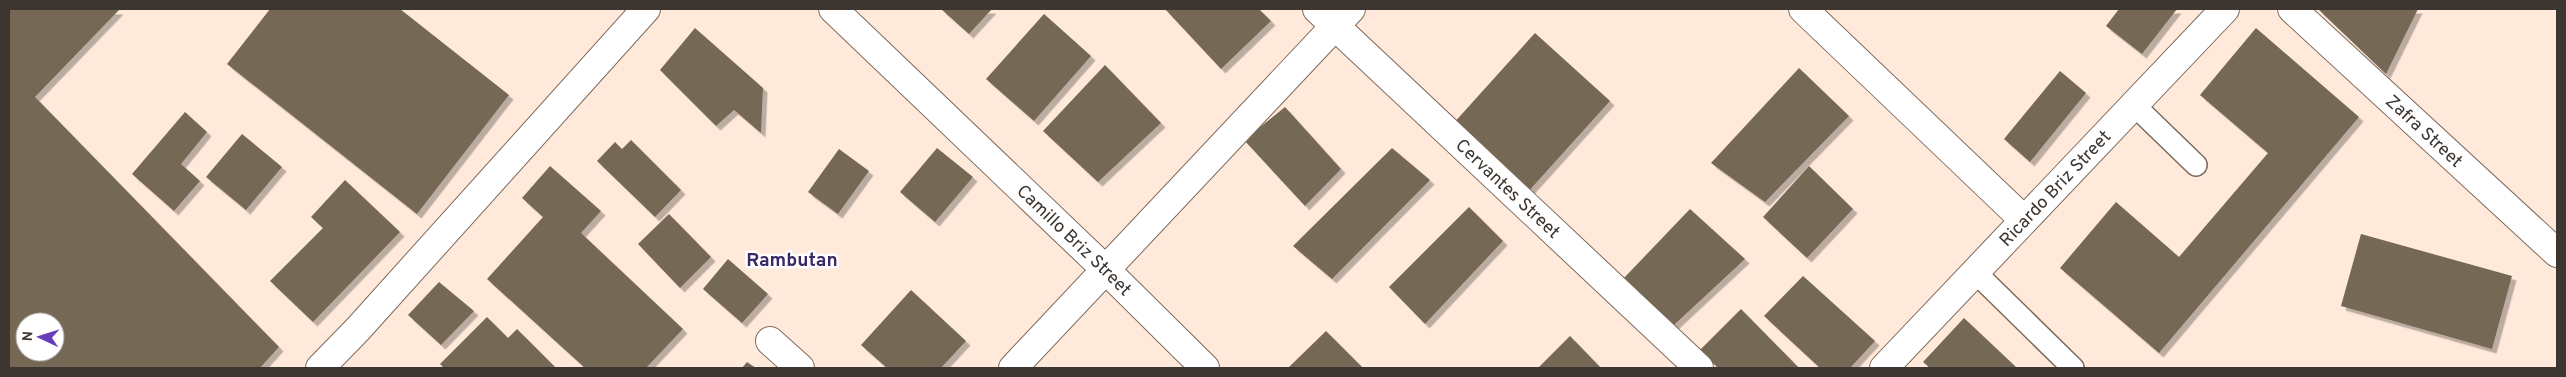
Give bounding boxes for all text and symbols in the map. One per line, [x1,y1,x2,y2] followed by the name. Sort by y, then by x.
[2380,91,2467,173] street label: Zafra Street
[1995,126,2117,252] street label: Ricardo Briz Street
[1450,135,1564,244] street label: Cervantes Street
[1011,180,1136,302] street label: Camillo Briz Street
[746,249,838,273] district label: Rambutan
[15,312,65,362] north arrow
[20,331,37,342] text: N

